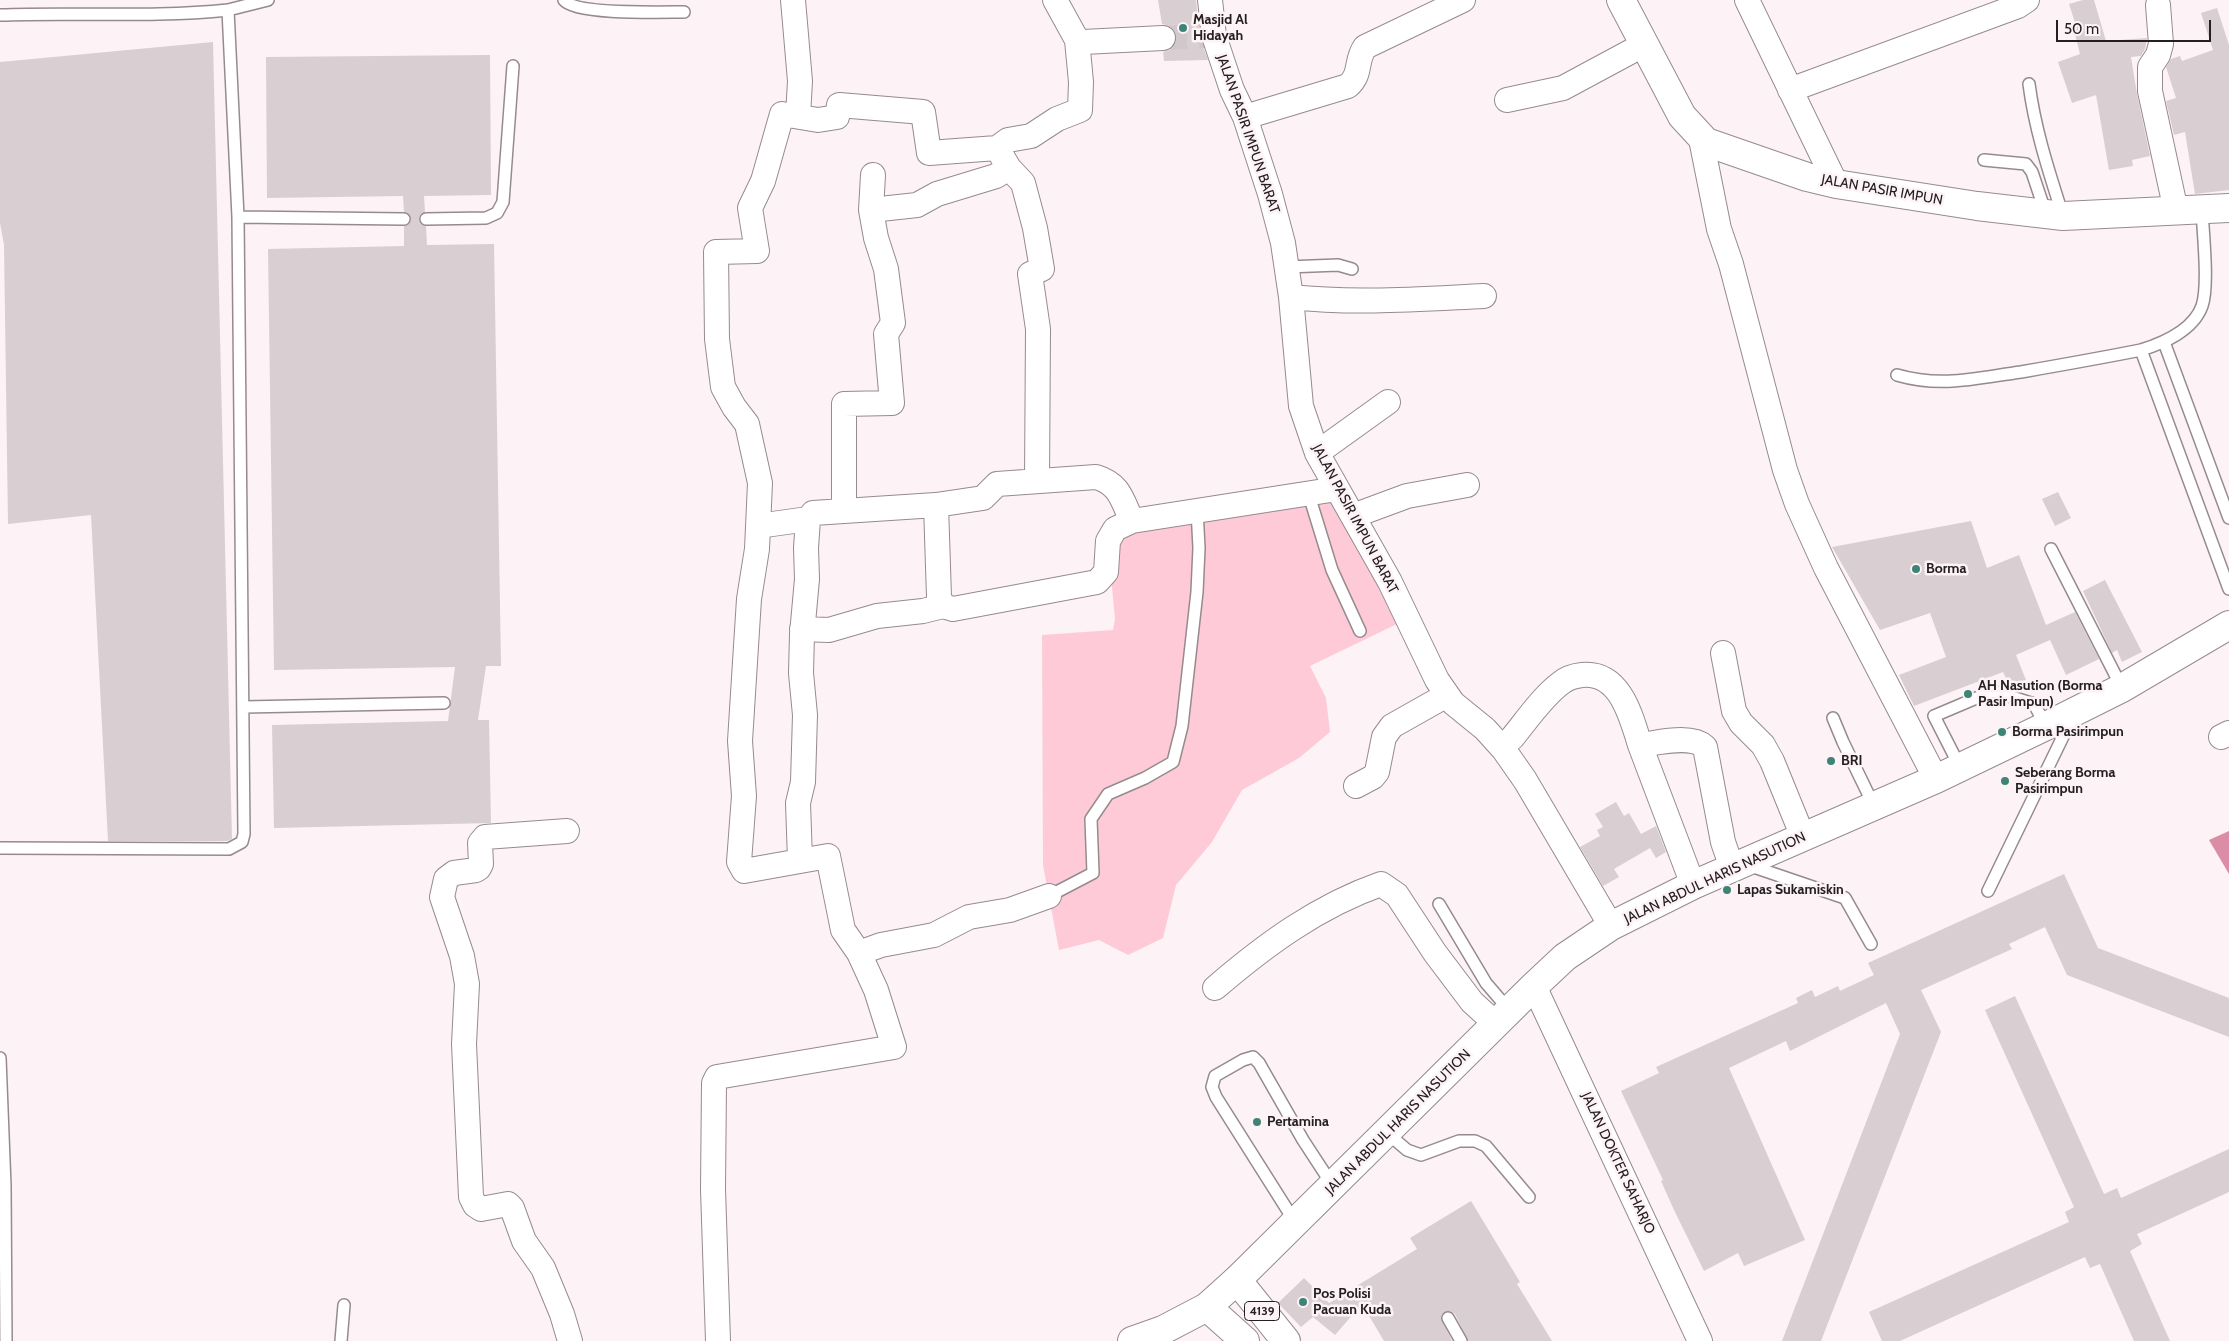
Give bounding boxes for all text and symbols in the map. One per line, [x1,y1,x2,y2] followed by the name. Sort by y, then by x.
[2059,10,2214,42] scale bar
[1193,12,1248,44] place label: Masjid Al Hidayah
[2064,20,2099,38] text: 50 m
[1177,22,1189,34] marker: Masjid Al Hidayah
[1213,52,1283,216] street label: JALAN PASIR IMPUN BARAT
[1820,171,1944,209] street label: JALAN PASIR IMPUN
[1308,441,1402,597] street label: JALAN PASIR IMPUN BARAT
[1926,561,1967,577] place label: Borma
[1910,563,1922,575] marker: Borma
[1978,678,2102,710] place label: AH Nasution (Borma Pasir Impun)
[1962,688,1974,700] marker: AH Nasution (Borma Pasir Impun)
[2012,724,2124,740] place label: Borma Pasirimpun
[1996,726,2008,738] marker: Borma Pasirimpun
[1841,753,1862,769] place label: BRI
[1825,755,1837,767] marker: BRI
[2015,765,2115,798] place label: Seberang Borma Pasirimpun
[1999,775,2011,787] marker: Seberang Borma Pasirimpun
[1621,828,1809,928] street label: JALAN ABDUL HARIS NASUTION
[1737,882,1844,898] place label: Lapas Sukamiskin
[1721,884,1733,896] marker: Lapas Sukamiskin
[1322,1046,1474,1198] street label: JALAN ABDUL HARIS NASUTION
[1578,1089,1658,1237] street label: JALAN DOKTER SAHARJO
[1267,1114,1329,1130] place label: Pertamina
[1251,1116,1263,1128] marker: Pertamina
[1313,1286,1391,1318] place label: Pos Polisi Pacuan Kuda
[1297,1296,1309,1308] marker: Pos Polisi Pacuan Kuda
[1244,1302,1280,1320] road number: 4139

